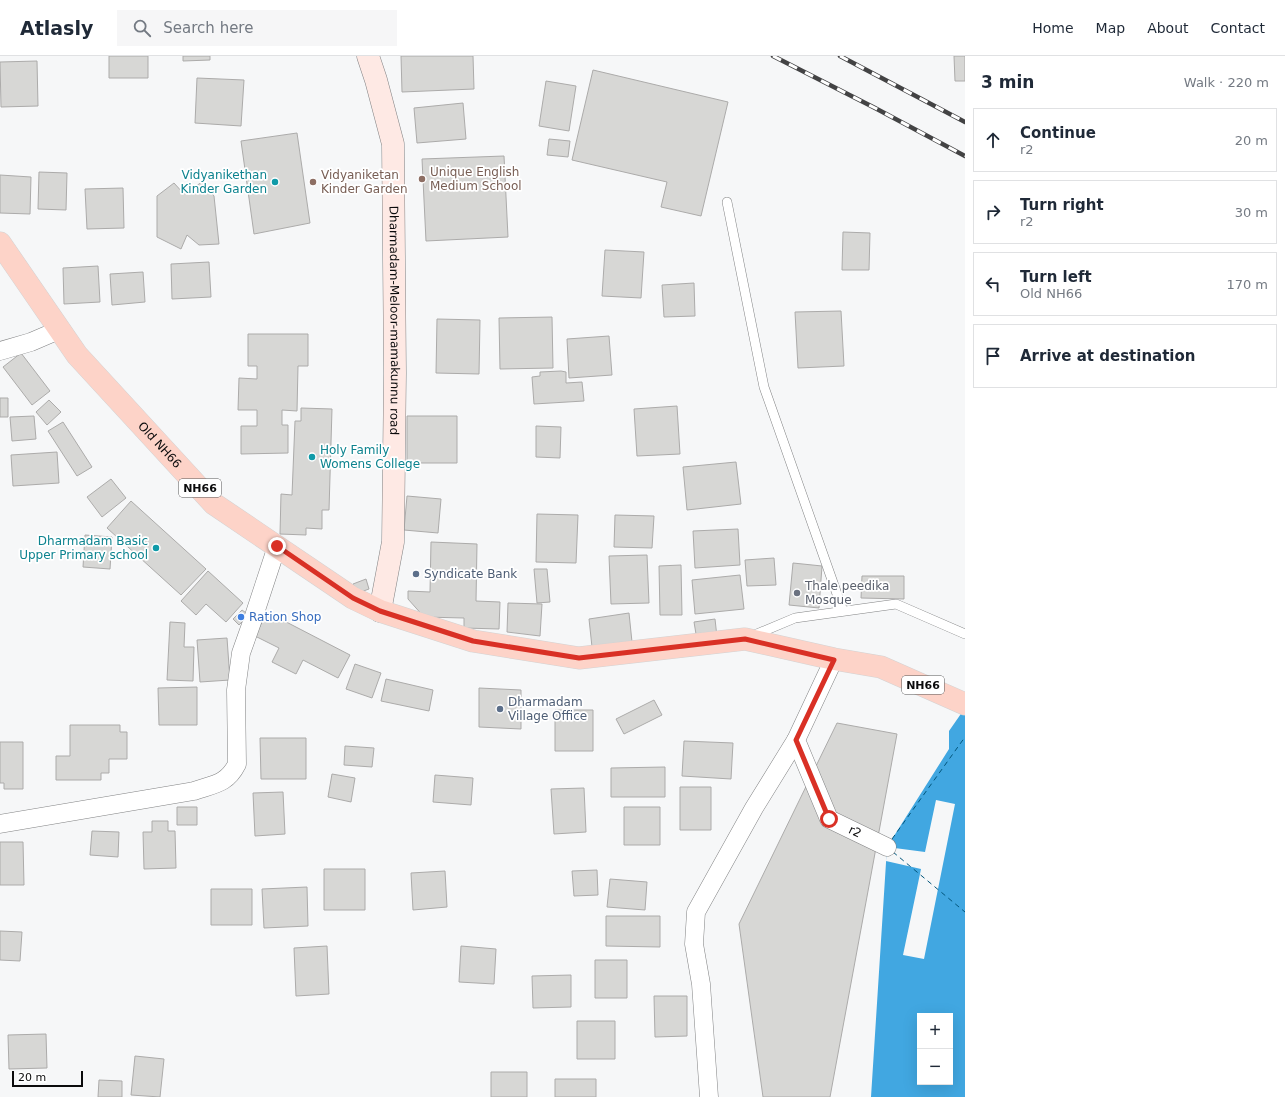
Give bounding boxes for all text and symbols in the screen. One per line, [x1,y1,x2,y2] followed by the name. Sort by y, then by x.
[117,10,397,46] search box
[20,17,93,39] text: Atlasly
[131,17,153,39] icon: search
[163,19,253,37] text: Search here
[1032,20,1074,36] text: Home
[1096,20,1125,36] text: Map
[1147,20,1189,36] text: About
[1211,20,1265,36] text: Contact
[981,72,1034,92] text: 3 min
[1184,75,1269,90] text: Walk · 220 m
[1020,124,1096,142] text: Continue
[982,129,1004,151] icon: ahead
[1235,133,1268,148] text: 20 m
[1020,142,1034,157] text: r2
[430,165,522,193] place label: Unique English Medium School
[180,168,267,196] place label: Vidyanikethan Kinder Garden
[321,168,408,196] place label: Vidyaniketan Kinder Garden
[417,174,427,184] marker: Unique English Medium School
[270,177,280,187] marker: Vidyanikethan Kinder Garden
[308,177,318,187] marker: Vidyaniketan Kinder Garden
[1020,196,1104,214] text: Turn right
[982,201,1004,223] icon: right
[1235,205,1268,220] text: 30 m
[387,206,402,435] street label: Dharmadam-Meloor-mamakunnu road
[1020,214,1034,229] text: r2
[1020,268,1092,286] text: Turn left
[982,273,1004,295] icon: left
[1226,277,1268,292] text: 170 m
[1020,286,1082,301] text: Old NH66
[982,345,1004,367] icon: arrive
[1020,347,1195,365] text: Arrive at destination
[135,419,184,471] street label: Old NH66
[320,443,420,471] place label: Holy Family Womens College
[307,452,317,462] marker: Holy Family Womens College
[179,479,221,497] road number: NH66
[19,534,148,562] place label: Dharmadam Basic Upper Primary school
[268,537,286,555] route end
[151,543,161,553] marker: Dharmadam Basic Upper Primary school
[424,567,517,581] place label: Syndicate Bank
[411,569,421,579] marker: Syndicate Bank
[804,579,889,607] place label: Thale peedika Mosque
[792,588,802,598] marker: Thale peedika Mosque
[249,610,321,624] place label: Ration Shop
[236,612,246,622] marker: Ration Shop
[902,676,944,694] road number: NH66
[508,695,587,723] place label: Dharmadam Village Office
[495,704,505,714] marker: Dharmadam Village Office
[820,810,838,828] route start
[846,823,864,841] street label: r2
[917,1013,953,1085] map controls
[917,1013,953,1049] button: +
[917,1049,953,1085] button: −
[12,1069,83,1088] scale bar
[18,1071,46,1084] text: 20 m

